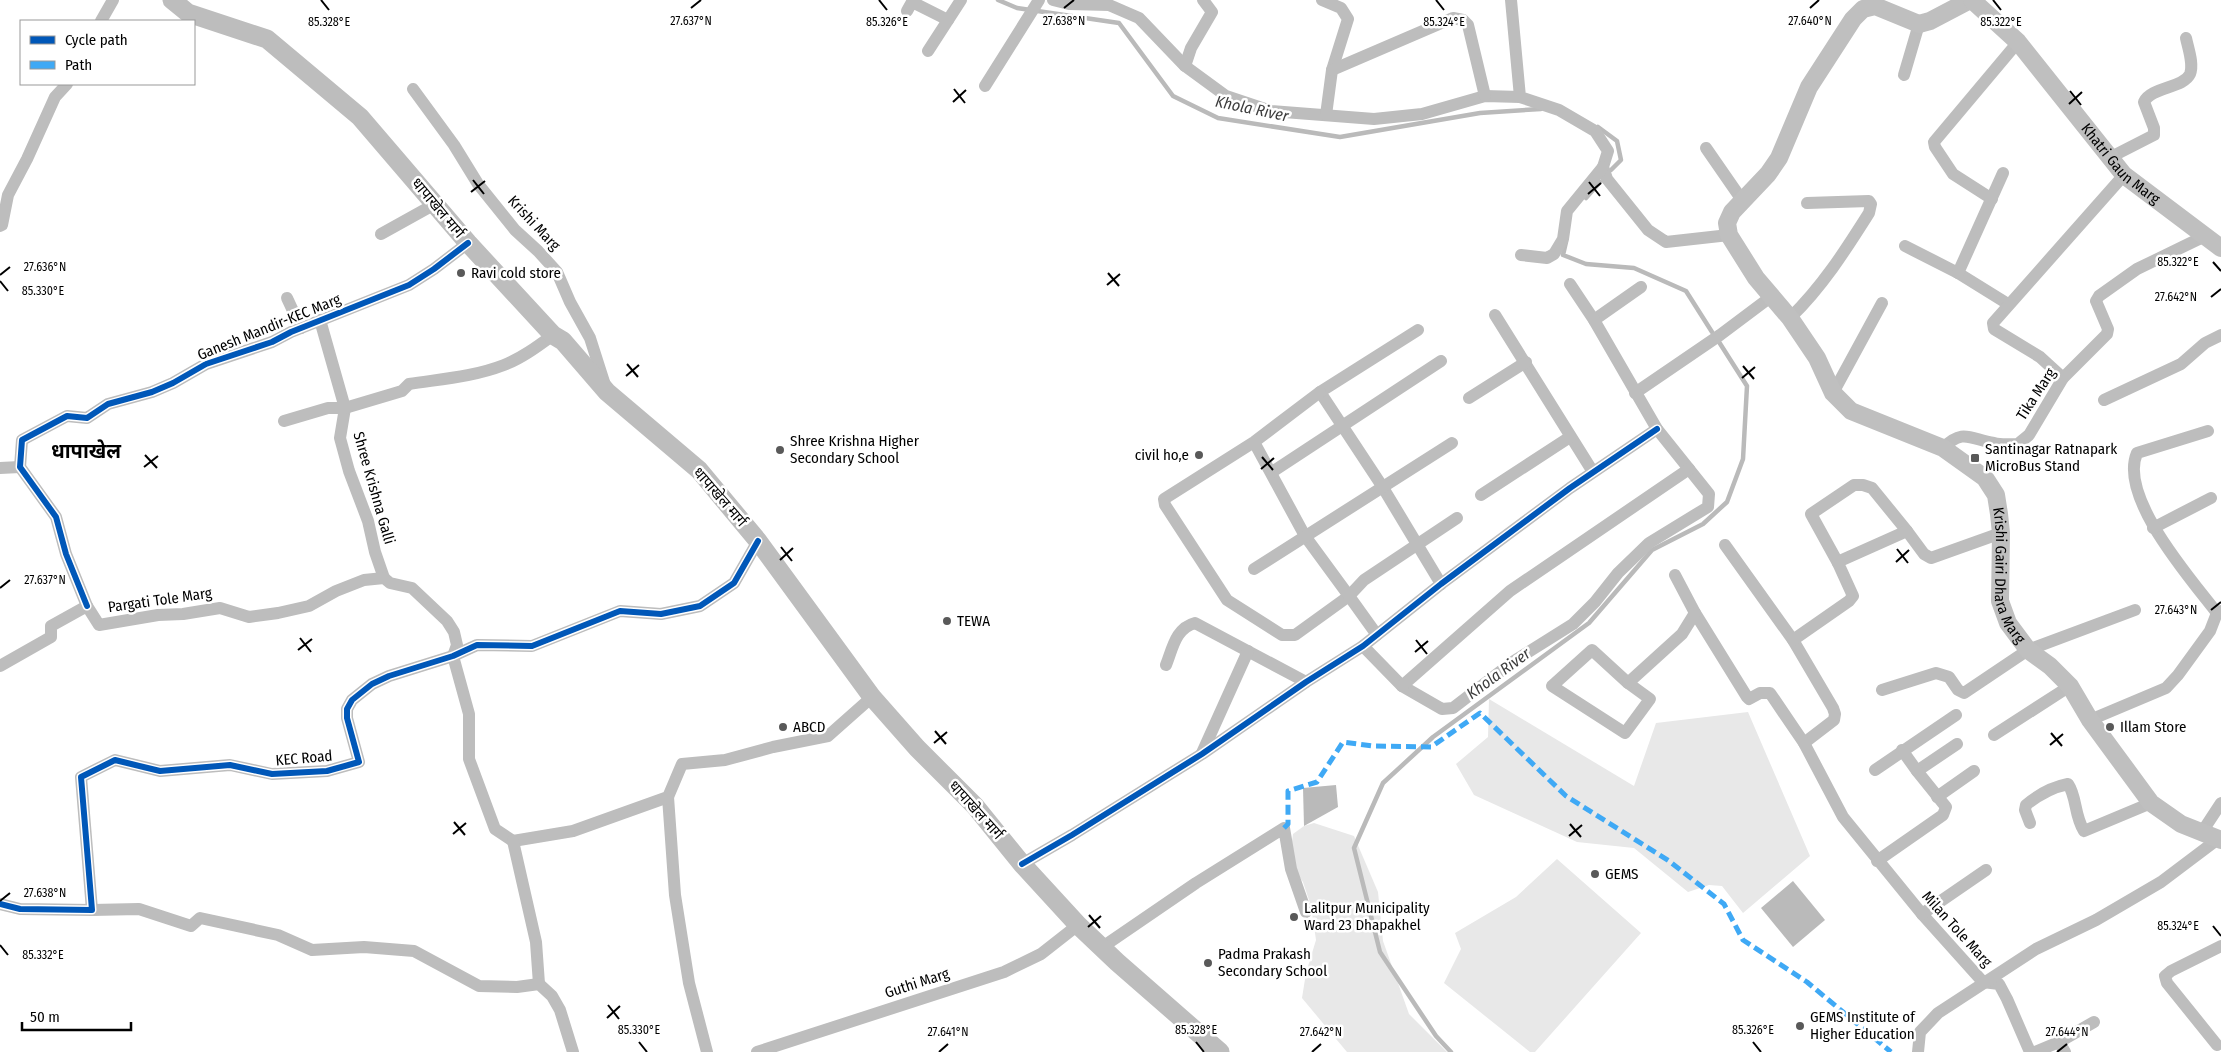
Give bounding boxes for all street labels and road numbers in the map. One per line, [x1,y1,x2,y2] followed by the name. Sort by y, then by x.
[2077,120,2164,208] street label: Khatri Gaun Marg
[408,174,469,242] street label: धापाखेल मार्ग
[504,192,564,254] street label: Krishi Marg
[195,290,343,364] street label: Ganesh Mandir-KEC Marg
[2013,365,2059,423] street label: Tika Marg
[349,430,399,546] street label: Shree Krishna Galli
[689,464,751,531] street label: धापाखेल मार्ग
[1989,506,2029,647] street label: Krishi Gairi Dhara Marg
[107,584,213,616] street label: Pargati Tole Marg
[275,747,333,769] street label: KEC Road
[945,777,1008,844] street label: धापाखेल मार्ग
[1918,887,1996,971] street label: Milan Tole Marg
[883,964,951,1002] street label: Guthi Marg

